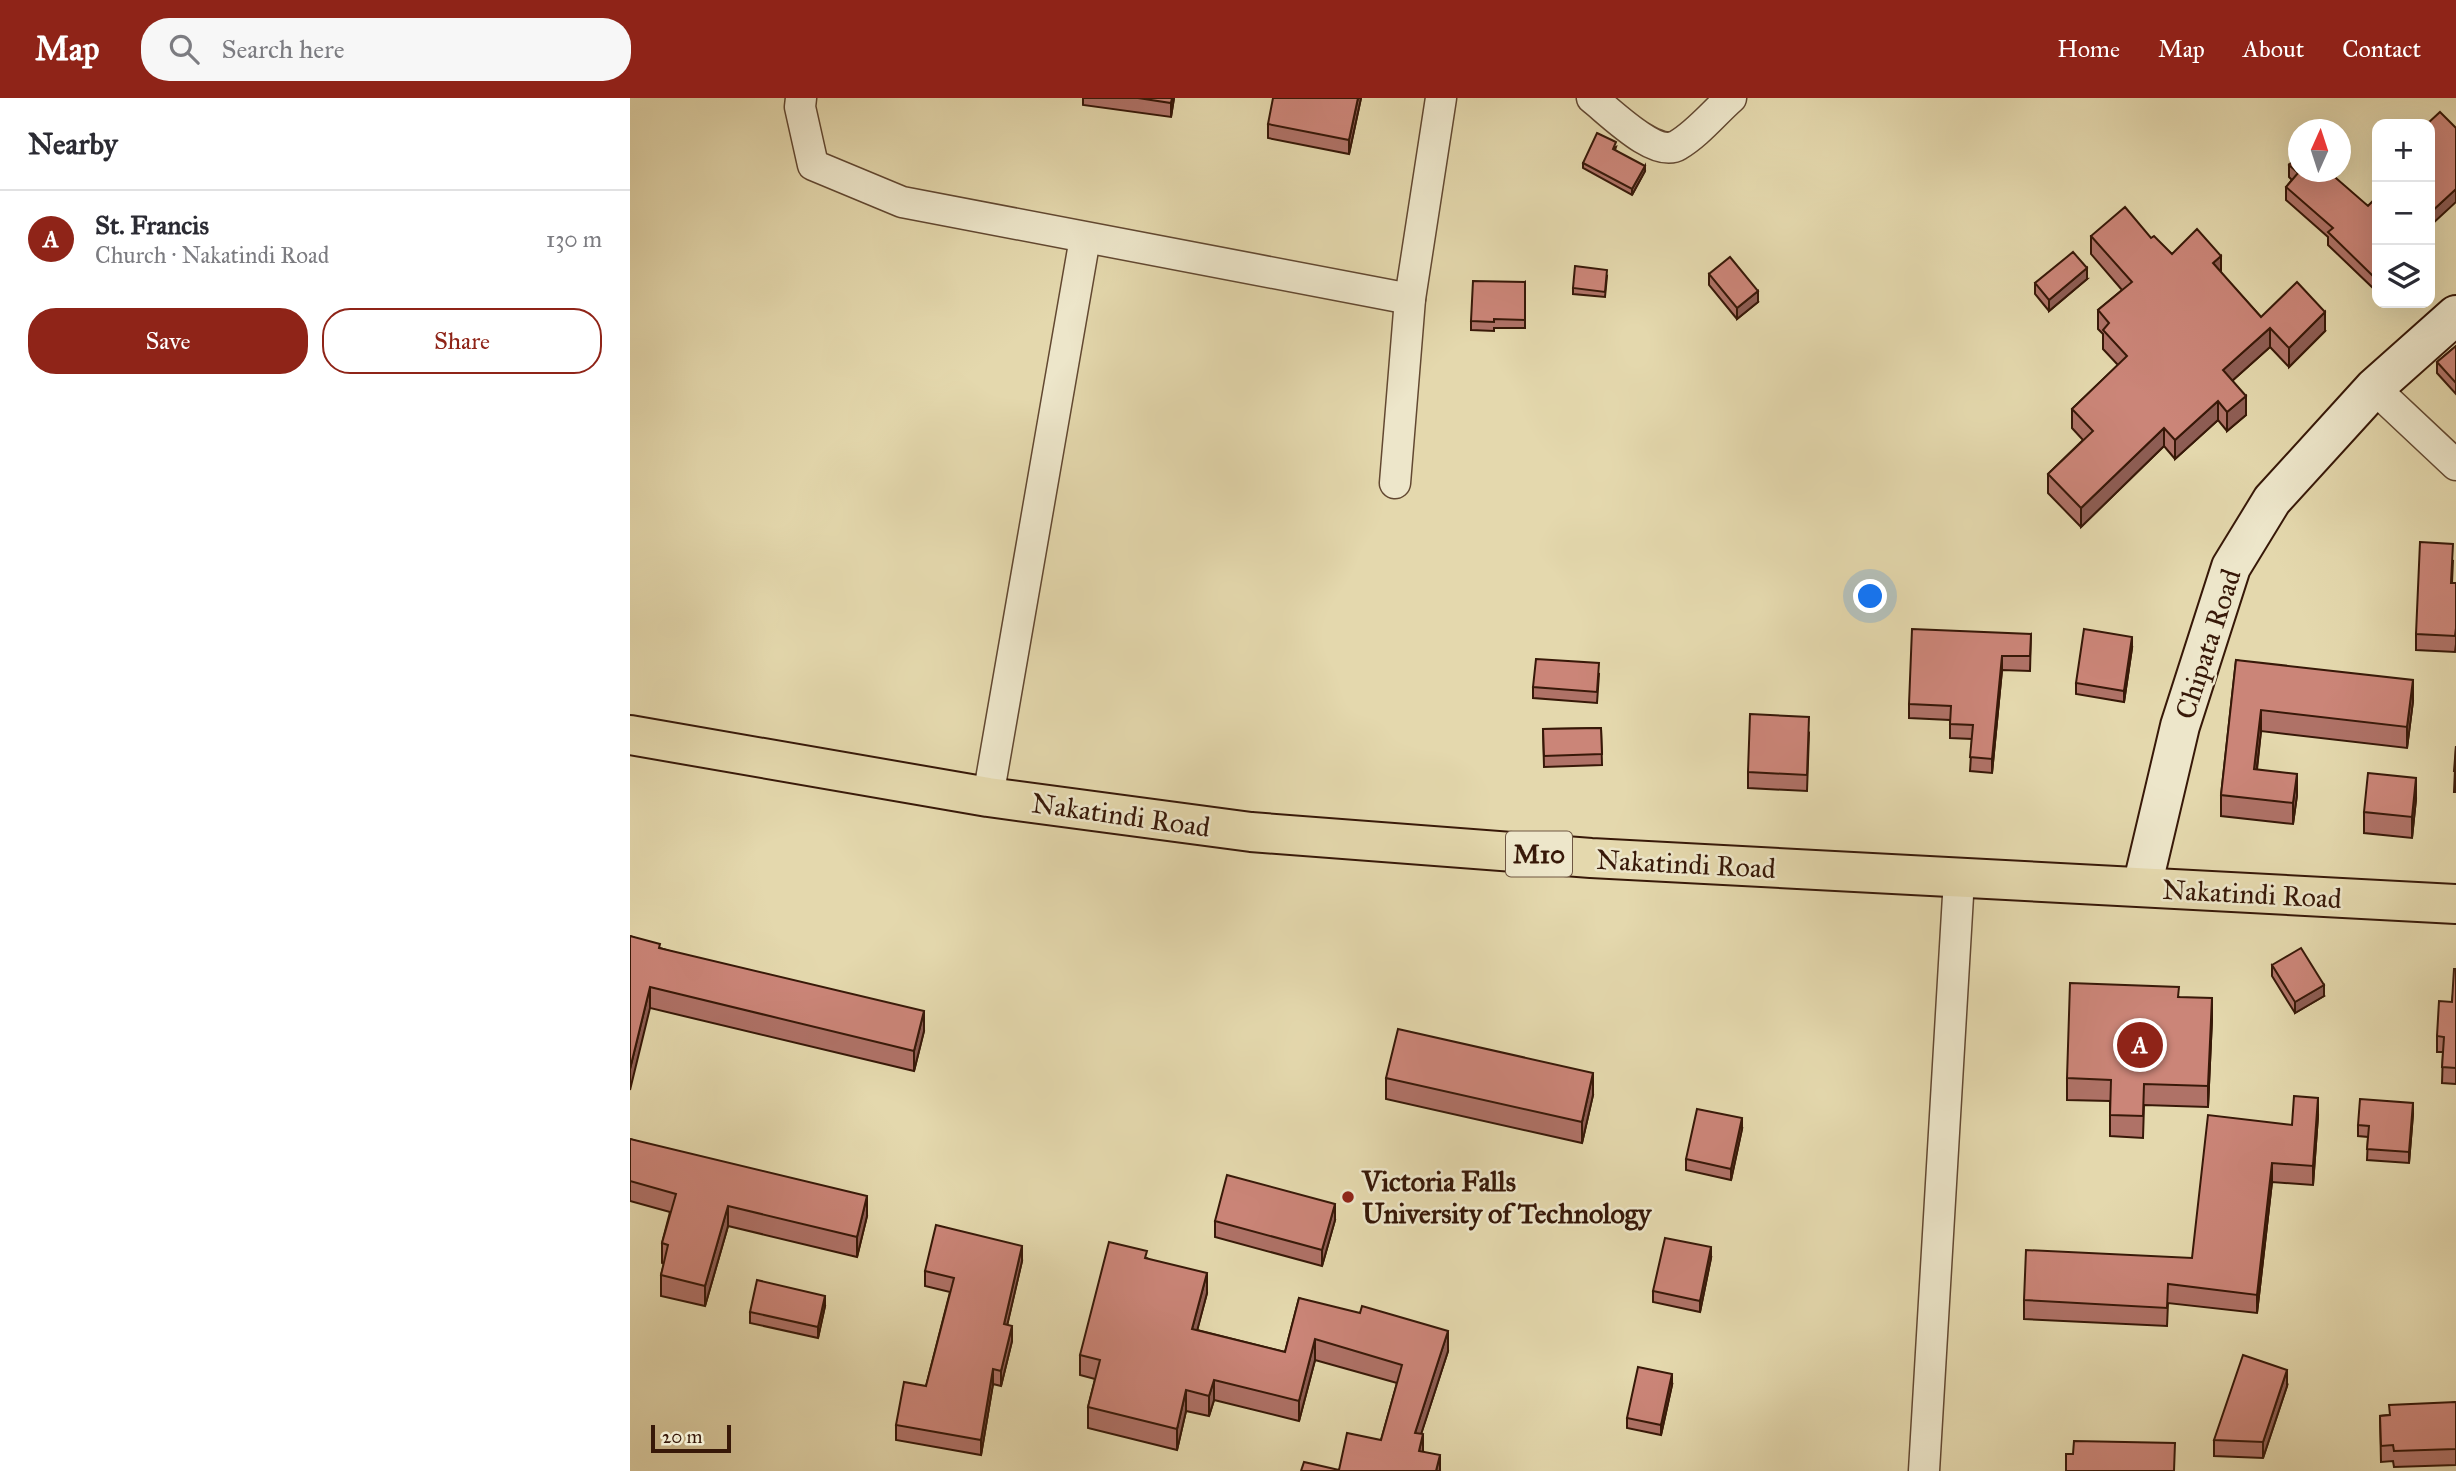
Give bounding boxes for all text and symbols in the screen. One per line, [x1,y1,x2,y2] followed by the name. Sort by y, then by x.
[141,18,631,81] search box
[35,29,99,69] text: Map
[165,30,203,68] icon: search
[221,33,345,65] text: Search here
[2057,34,2120,64] text: Home
[2158,34,2205,64] text: Map
[2243,34,2304,64] text: About
[2342,34,2421,64] text: Contact
[2288,119,2351,182] north arrow
[2372,119,2435,308] map controls
[2372,119,2435,182] button: +
[28,126,118,162] text: Nearby
[2372,182,2435,245] button: −
[95,209,209,241] text: St. Francis
[43,225,59,253] text: A
[546,225,602,253] text: 130 m
[95,241,329,269] text: Church · Nakatindi Road
[2372,245,2435,308] button: layers
[28,308,308,374] button: Save
[322,308,602,374] button: Share
[2167,565,2249,723] street label: Chipata Road
[1853,579,1887,613] your location
[1029,785,1213,845] street label: Nakatindi Road
[1506,832,1572,876] road number: M10
[1595,842,1777,886] street label: Nakatindi Road
[2161,872,2343,916] street label: Nakatindi Road
[2117,1019,2163,1071] pin: A
[1361,1164,1652,1231] place label: Victoria Falls University of Technology
[1340,1189,1356,1205] marker: Victoria Falls University of Technology
[651,1422,732,1454] scale bar
[662,1425,703,1448] text: 20 m

